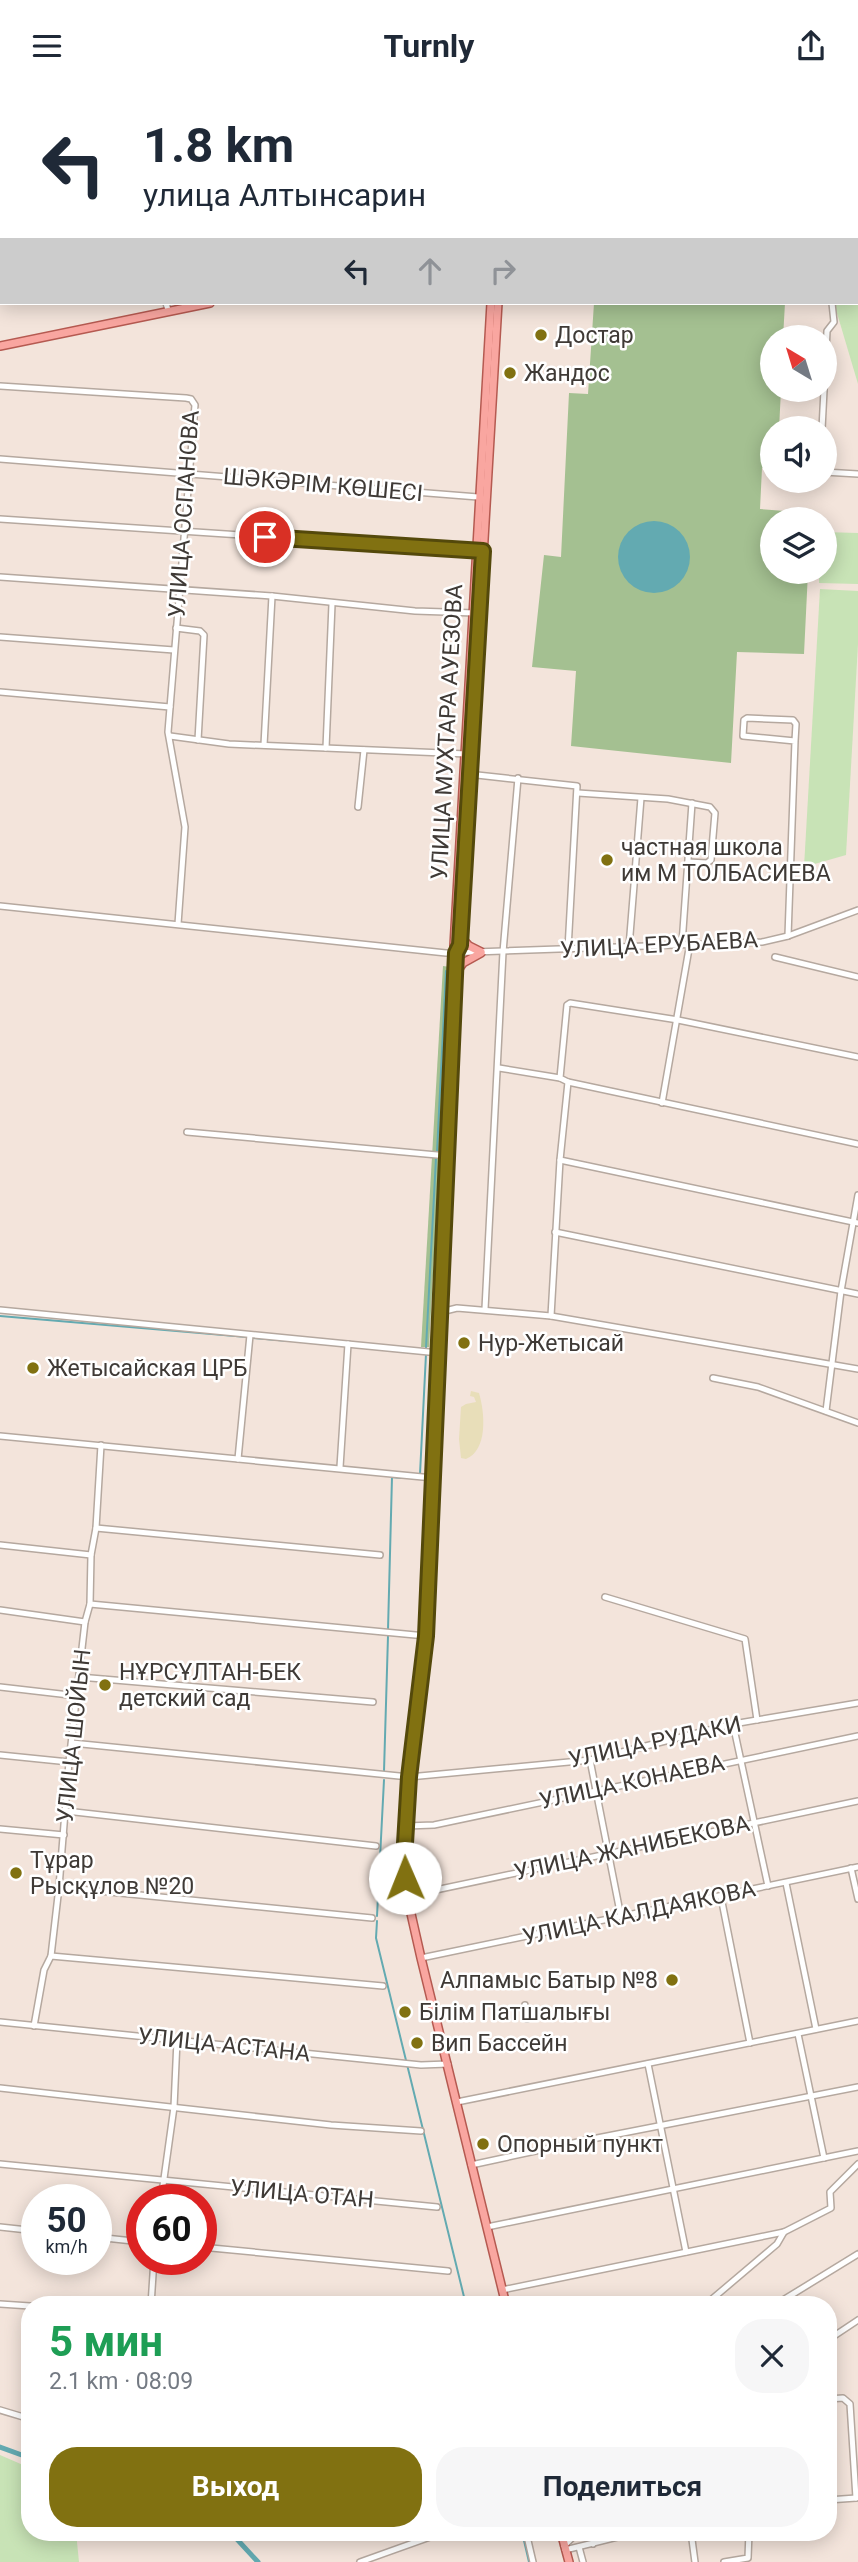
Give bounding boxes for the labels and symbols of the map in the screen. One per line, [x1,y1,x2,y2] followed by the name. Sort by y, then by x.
[555,322,634,349] place label: Достар
[760,325,836,403] north arrow
[533,327,549,343] marker: Достар
[524,360,610,387] place label: Жандос
[502,365,518,381] marker: Жандос
[163,409,205,619] street label: УЛИЦА ОСПАНОВА
[222,463,424,507] street label: ШӘКӘРІМ КӨШЕСІ
[235,507,295,567] pin
[426,583,468,881] street label: УЛИЦА МУХТАРА АУЕЗОВА
[621,834,831,887] place label: частная школа им М ТОЛБАСИЕВА
[599,852,615,868] marker: частная школа им М ТОЛБАСИЕВА
[559,926,759,964] street label: УЛИЦА ЕРУБАЕВА
[478,1330,624,1357] place label: Нур-Жетысай
[456,1335,472,1351] marker: Нур-Жетысай
[47,1355,248,1382] place label: Жетысайская ЦРБ
[25,1360,41,1376] marker: Жетысайская ЦРБ
[50,1648,97,1824] street label: УЛИЦА ШОЙЫН
[119,1659,301,1712] place label: НҰРСҰЛТАН-БЕК детский сад
[97,1677,113,1693] marker: НҰРСҰЛТАН-БЕК детский сад
[566,1710,744,1774] street label: УЛИЦА РУДАКИ
[537,1749,727,1815] street label: УЛИЦА КОНАЕВА
[512,1810,752,1886] street label: УЛИЦА ЖАНИБЕКОВА
[368,1841,442,1915] position arrow
[30,1847,194,1900] place label: Тұрар Рысқұлов №20
[8,1865,24,1881] marker: Тұрар Рысқұлов №20
[520,1875,758,1951] street label: УЛИЦА КАЛДАЯКОВА
[440,1967,658,1994] place label: Алпамыс Батыр №8
[664,1972,680,1988] marker: Алпамыс Батыр №8
[419,1999,610,2026] place label: Білім Патшалығы
[397,2004,413,2020] marker: Білім Патшалығы
[136,2023,312,2067] street label: УЛИЦА АСТАНА
[431,2030,567,2057] place label: Вип Бассейн
[409,2035,425,2051] marker: Вип Бассейн
[497,2131,663,2158] place label: Опорный пункт
[475,2136,491,2152] marker: Опорный пункт
[229,2174,375,2214] street label: УЛИЦА ОТАН
[126,2184,217,2275] speed limit sign: 60

